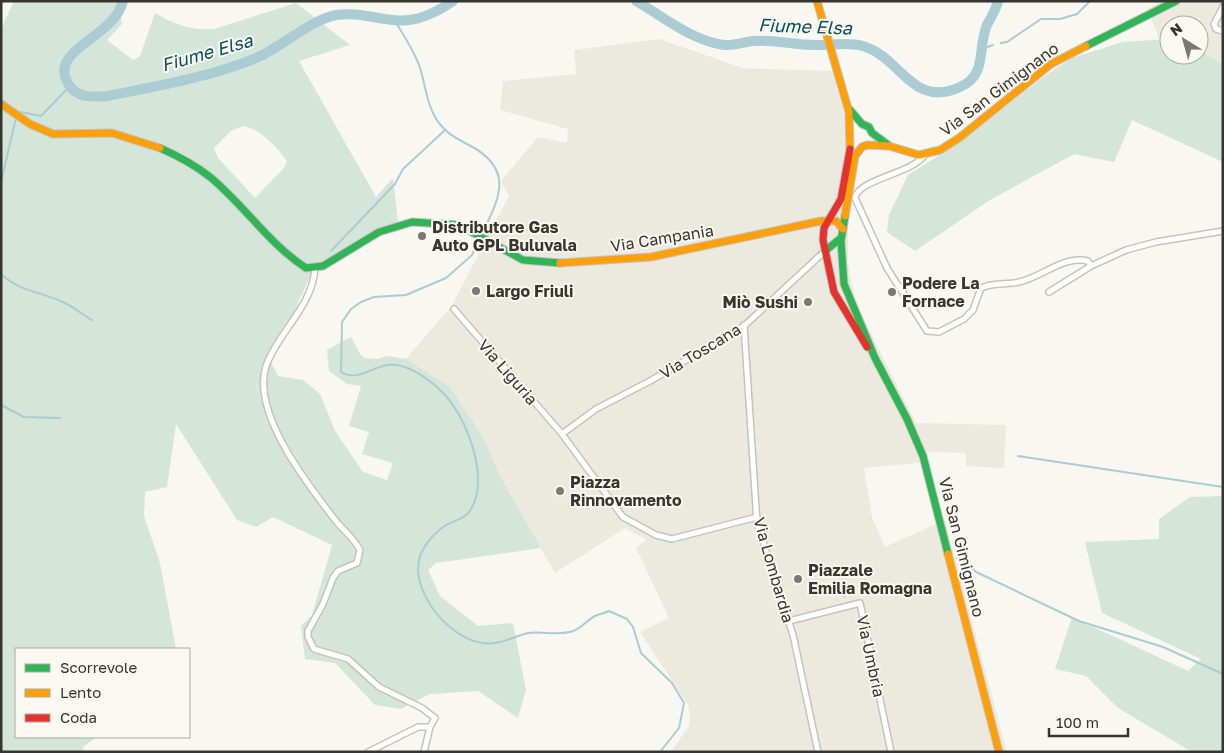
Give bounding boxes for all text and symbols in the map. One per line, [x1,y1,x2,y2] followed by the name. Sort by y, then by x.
[758,13,853,39] water label: Fiume Elsa
[1159,15,1209,65] north arrow
[1167,19,1185,39] text: N
[159,28,256,76] water label: Fiume Elsa
[936,38,1062,140] street label: Via San Gimignano
[432,217,577,255] place label: Distributore Gas Auto GPL Buluvala
[609,220,715,256] street label: Via Campania
[416,230,428,242] marker: Distributore Gas Auto GPL Buluvala
[902,273,979,311] place label: Podere La Fornace
[486,281,573,301] place label: Largo Friuli
[470,285,482,297] marker: Largo Friuli
[886,286,898,298] marker: Podere La Fornace
[723,292,798,312] place label: Miò Sushi
[802,296,814,308] marker: Miò Sushi
[656,319,744,383] street label: Via Toscana
[474,335,542,409] street label: Via Liguria
[570,472,682,510] place label: Piazza Rinnovamento
[935,475,989,619] street label: Via San Gimignano
[554,485,566,497] marker: Piazza Rinnovamento
[749,515,799,625] street label: Via Lombardia
[808,560,932,598] place label: Piazzale Emilia Romagna
[792,573,804,585] marker: Piazzale Emilia Romagna
[853,613,889,699] street label: Via Umbria
[15,648,190,738] legend
[60,658,137,676] text: Scorrevole
[60,683,101,701] text: Lento
[1049,706,1128,738] scale bar
[60,708,97,726] text: Coda
[1056,713,1099,731] text: 100 m

